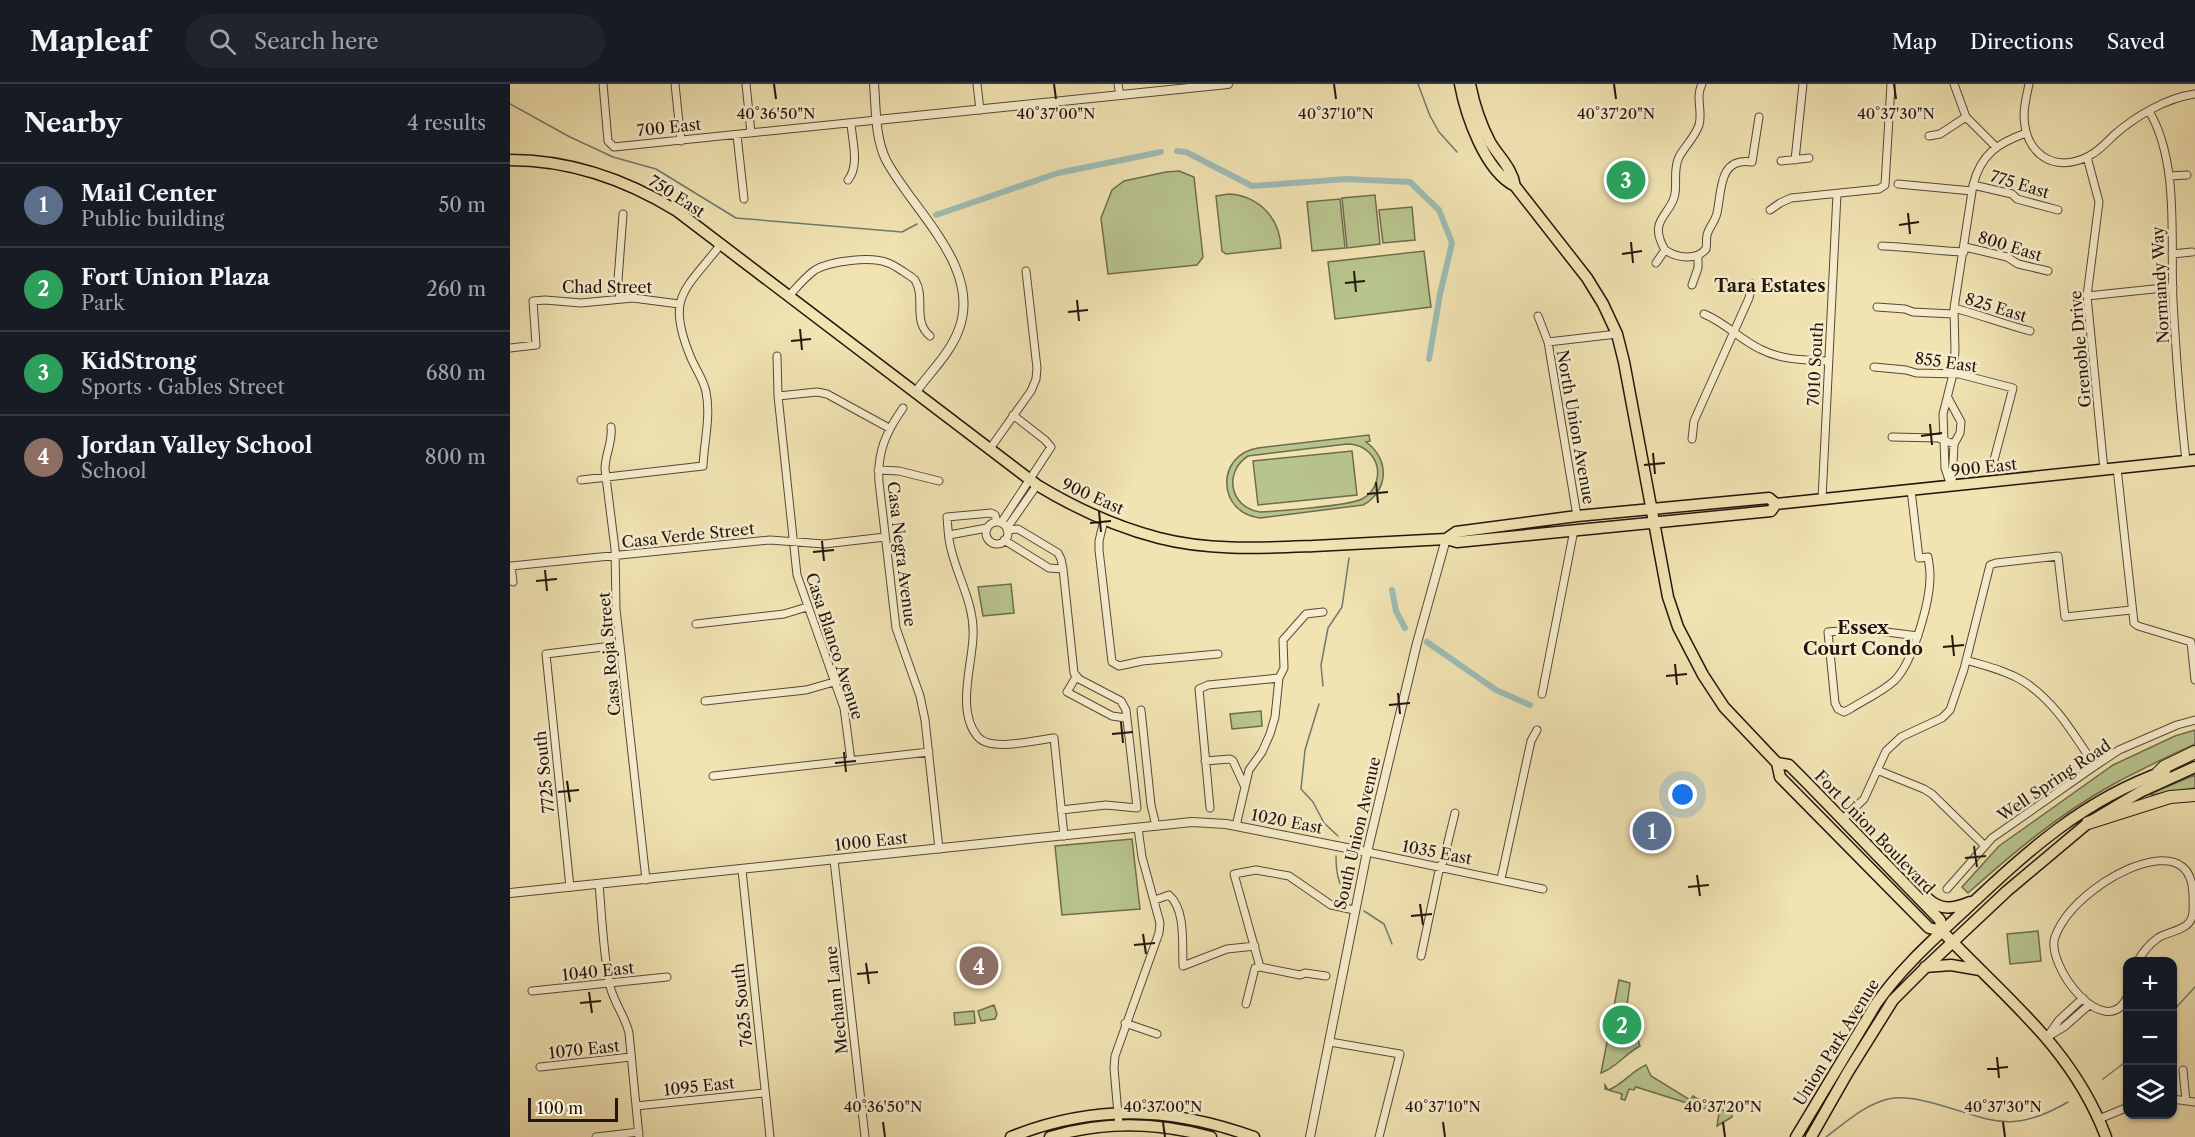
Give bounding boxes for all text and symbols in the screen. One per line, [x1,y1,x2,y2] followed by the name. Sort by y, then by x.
[185,14,605,68] search box
[30,24,149,58] text: Mapleaf
[206,25,239,58] icon: search
[254,28,379,55] text: Search here
[1892,29,1937,54] text: Map
[1970,29,2074,54] text: Directions
[2107,29,2165,54] text: Saved
[737,104,815,123] text: 40°36'50"N
[1017,104,1095,123] text: 40°37'00"N
[1298,104,1374,123] text: 40°37'10"N
[1577,104,1655,123] text: 40°37'20"N
[1857,104,1935,123] text: 40°37'30"N
[24,107,122,139] text: Nearby
[407,111,486,135] text: 4 results
[636,114,702,140] street label: 700 East
[1606,158,1646,202] pin: 3
[1988,166,2052,203] street label: 775 East
[645,170,709,222] street label: 750 East
[81,180,217,207] text: Mail Center
[39,193,48,217] text: 1
[439,193,486,217] text: 50 m
[81,207,224,231] text: Public building
[2147,225,2173,344] street label: Normandy Way
[1976,227,2045,265] street label: 800 East
[81,264,270,291] text: Fort Union Plaza
[1714,275,1826,297] district label: Tara Estates
[38,277,49,301] text: 2
[426,277,486,301] text: 260 m
[562,277,652,297] street label: Chad Street
[1963,288,2030,326] street label: 825 East
[2065,290,2095,408] street label: Grenoble Drive
[81,291,124,315] text: Park
[1803,321,1827,407] street label: 7010 South
[81,348,196,375] text: KidStrong
[1553,348,1599,506] street label: North Union Avenue
[1913,348,1979,376] street label: 855 East
[38,361,49,385] text: 3
[426,361,486,385] text: 680 m
[81,375,285,399] text: Sports · Gables Street
[81,432,312,459] text: Jordan Valley School
[38,445,49,469] text: 4
[425,445,486,469] text: 800 m
[1950,454,2018,480] street label: 900 East
[81,459,146,483] text: School
[1059,473,1127,519] street label: 900 East
[883,480,921,628] street label: Casa Negra Avenue
[621,518,756,552] street label: Casa Verde Street
[802,570,868,722] street label: Casa Blanco Avenue
[594,591,624,717] street label: Casa Roja Street
[1803,617,1923,660] district label: Essex Court Condo
[530,730,558,814] street label: 7725 South
[1993,735,2115,826] street label: Well Spring Road
[1330,755,1384,911] street label: South Union Avenue
[1811,766,1939,898] street label: Fort Union Boulevard
[1668,780,1697,809] your location
[1250,804,1325,838] street label: 1020 East
[1632,808,1672,854] pin: 1
[833,827,909,855] street label: 1000 East
[1400,835,1474,869] street label: 1035 East
[960,944,998,988] pin: 4
[820,945,852,1055] street label: Mecham Lane
[561,957,635,985] street label: 1040 East
[2123,957,2177,1119] map controls
[2123,957,2177,1011] button: +
[728,962,756,1048] street label: 7625 South
[1789,975,1883,1109] street label: Union Park Avenue
[1602,1002,1642,1048] pin: 2
[2123,1011,2177,1065] button: −
[548,1035,621,1063] street label: 1070 East
[2123,1065,2177,1119] button: layers
[663,1072,736,1100] street label: 1095 East
[528,1095,618,1122] scale bar
[844,1097,922,1116] text: 40°36'50"N
[1124,1097,1202,1116] text: 40°37'00"N
[1405,1097,1481,1116] text: 40°37'10"N
[1684,1097,1762,1116] text: 40°37'20"N
[1964,1097,2042,1116] text: 40°37'30"N
[537,1098,583,1118] text: 100 m

